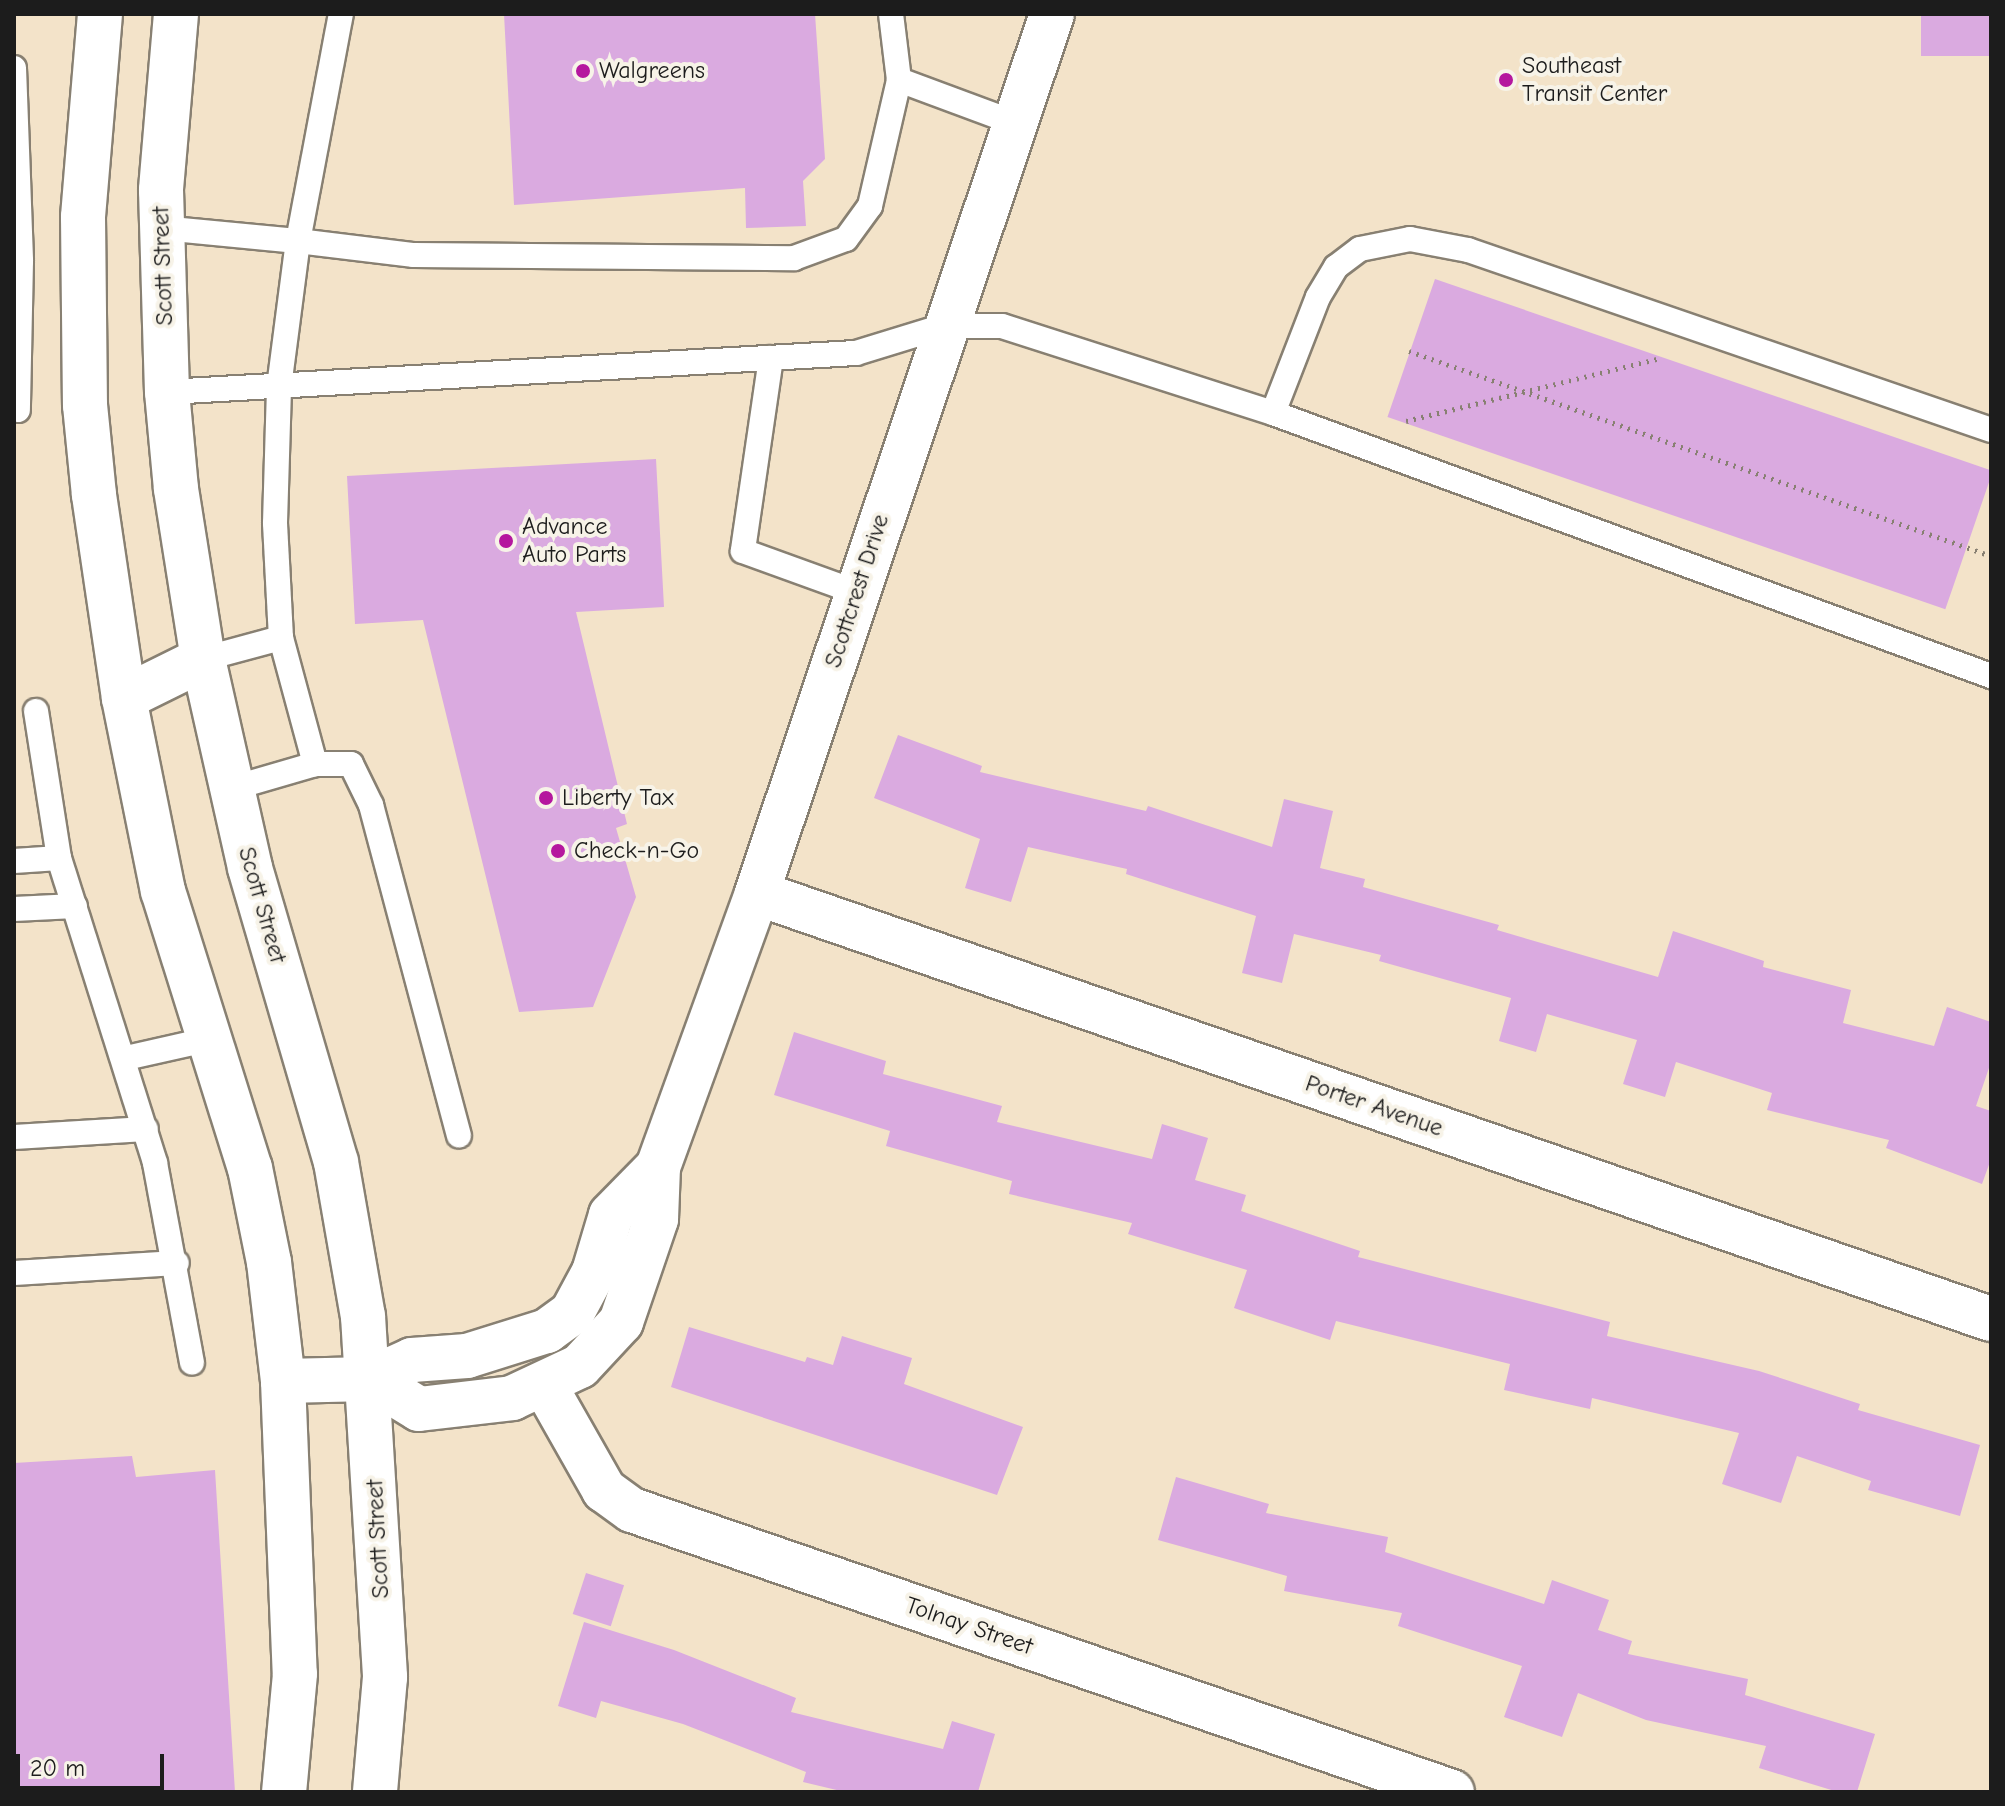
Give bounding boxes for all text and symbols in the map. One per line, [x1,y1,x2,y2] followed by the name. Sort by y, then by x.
[1522,52,1667,108] place label: Southeast Transit Center
[599,57,705,85] place label: Walgreens
[574,62,592,80] marker: Walgreens
[1497,71,1515,89] marker: Southeast Transit Center
[147,206,179,326] street label: Scott Street
[819,511,895,671] street label: Scottcrest Drive
[522,513,626,569] place label: Advance Auto Parts
[497,532,515,550] marker: Advance Auto Parts
[562,784,673,812] place label: Liberty Tax
[537,789,555,807] marker: Liberty Tax
[574,837,699,865] place label: Check-n-Go
[549,842,567,860] marker: Check-n-Go
[232,844,292,966] street label: Scott Street
[1301,1069,1447,1143] street label: Porter Avenue
[361,1479,395,1599] street label: Scott Street
[902,1591,1036,1661] street label: Tolnay Street
[20,1738,168,1788] scale bar
[30,1754,85,1782] text: 20 m

